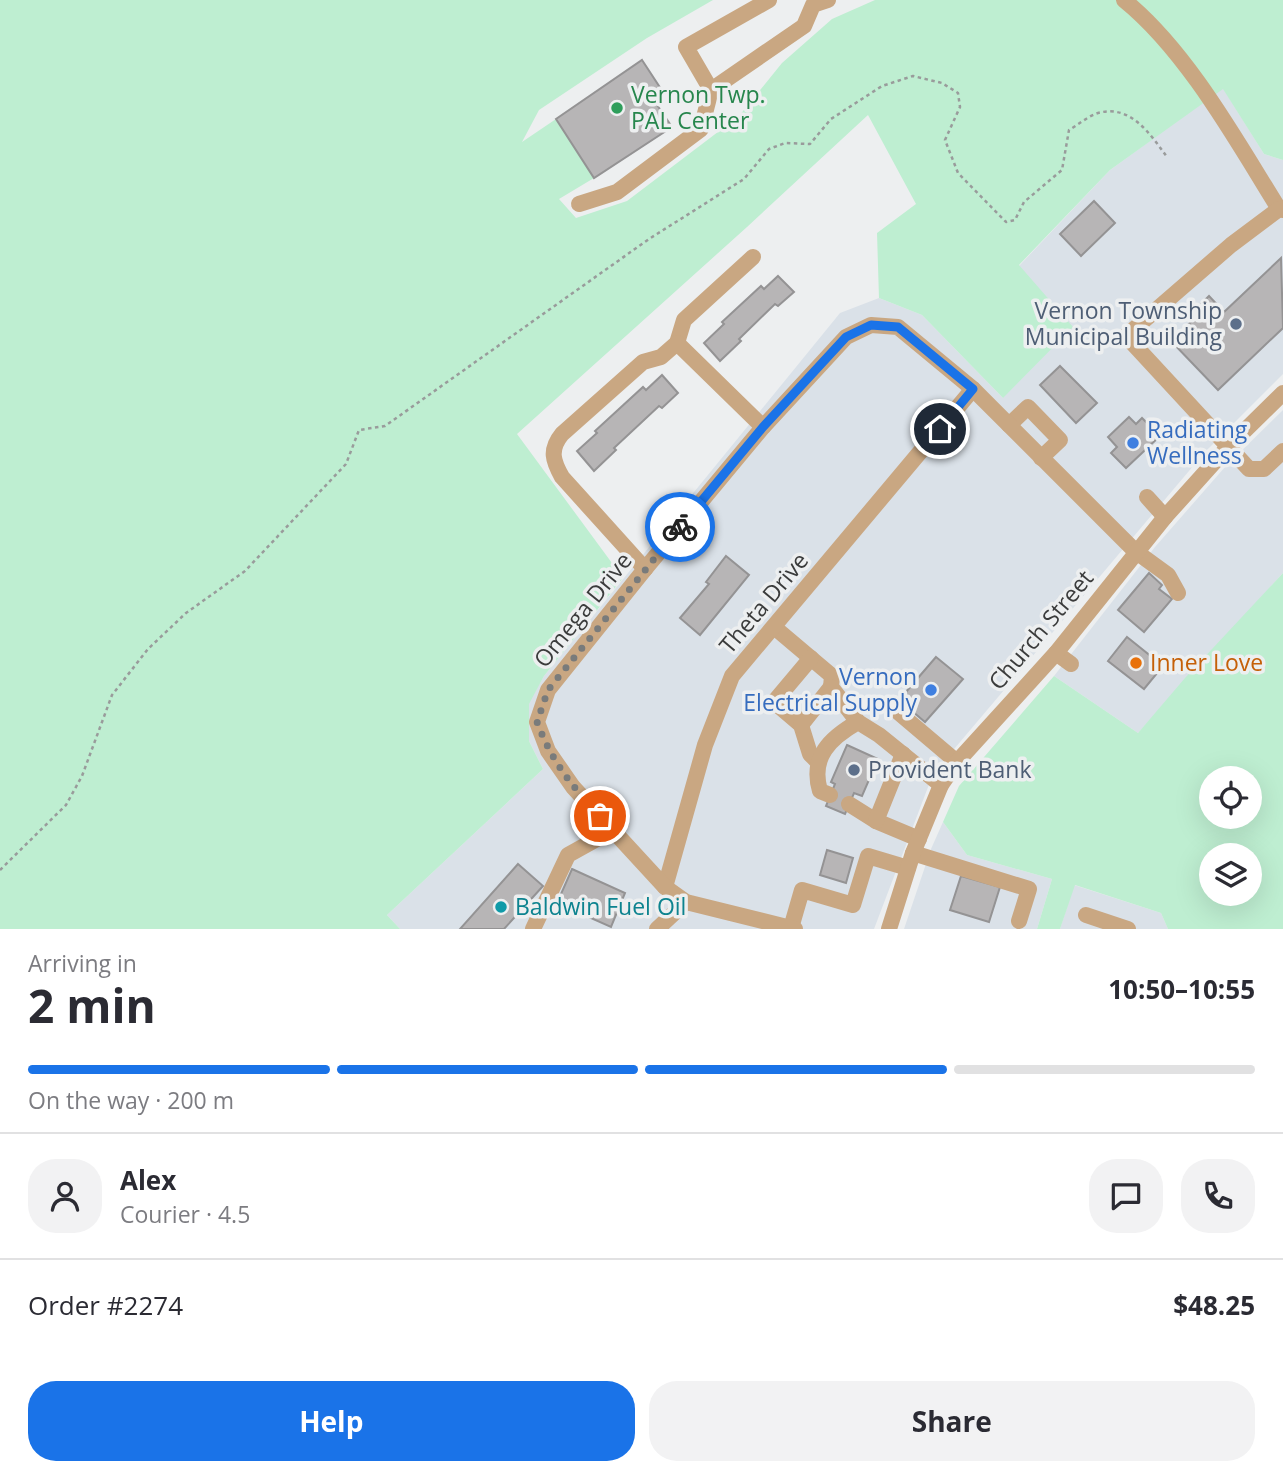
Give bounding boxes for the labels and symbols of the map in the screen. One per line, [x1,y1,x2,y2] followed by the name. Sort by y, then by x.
[631,78,766,136] place label: Vernon Twp. PAL Center
[609,100,625,116] marker: Vernon Twp. PAL Center
[1025,294,1223,352] place label: Vernon Township Municipal Building
[1228,316,1244,332] marker: Vernon Township Municipal Building
[910,399,970,459] pin
[1147,413,1248,471] place label: Radiating Wellness
[1125,435,1141,451] marker: Radiating Wellness
[645,492,715,562] courier
[526,545,639,674] street label: Omega Drive
[711,545,815,660] street label: Theta Drive
[981,563,1100,696] street label: Church Street
[1150,646,1263,678] place label: Inner Love
[1128,655,1144,671] marker: Inner Love
[743,660,917,718] place label: Vernon Electrical Supply
[923,682,939,698] marker: Vernon Electrical Supply
[868,753,1031,785] place label: Provident Bank
[846,762,862,778] marker: Provident Bank
[570,786,630,846] pin
[515,890,686,922] place label: Baldwin Fuel Oil
[493,899,509,915] marker: Baldwin Fuel Oil

